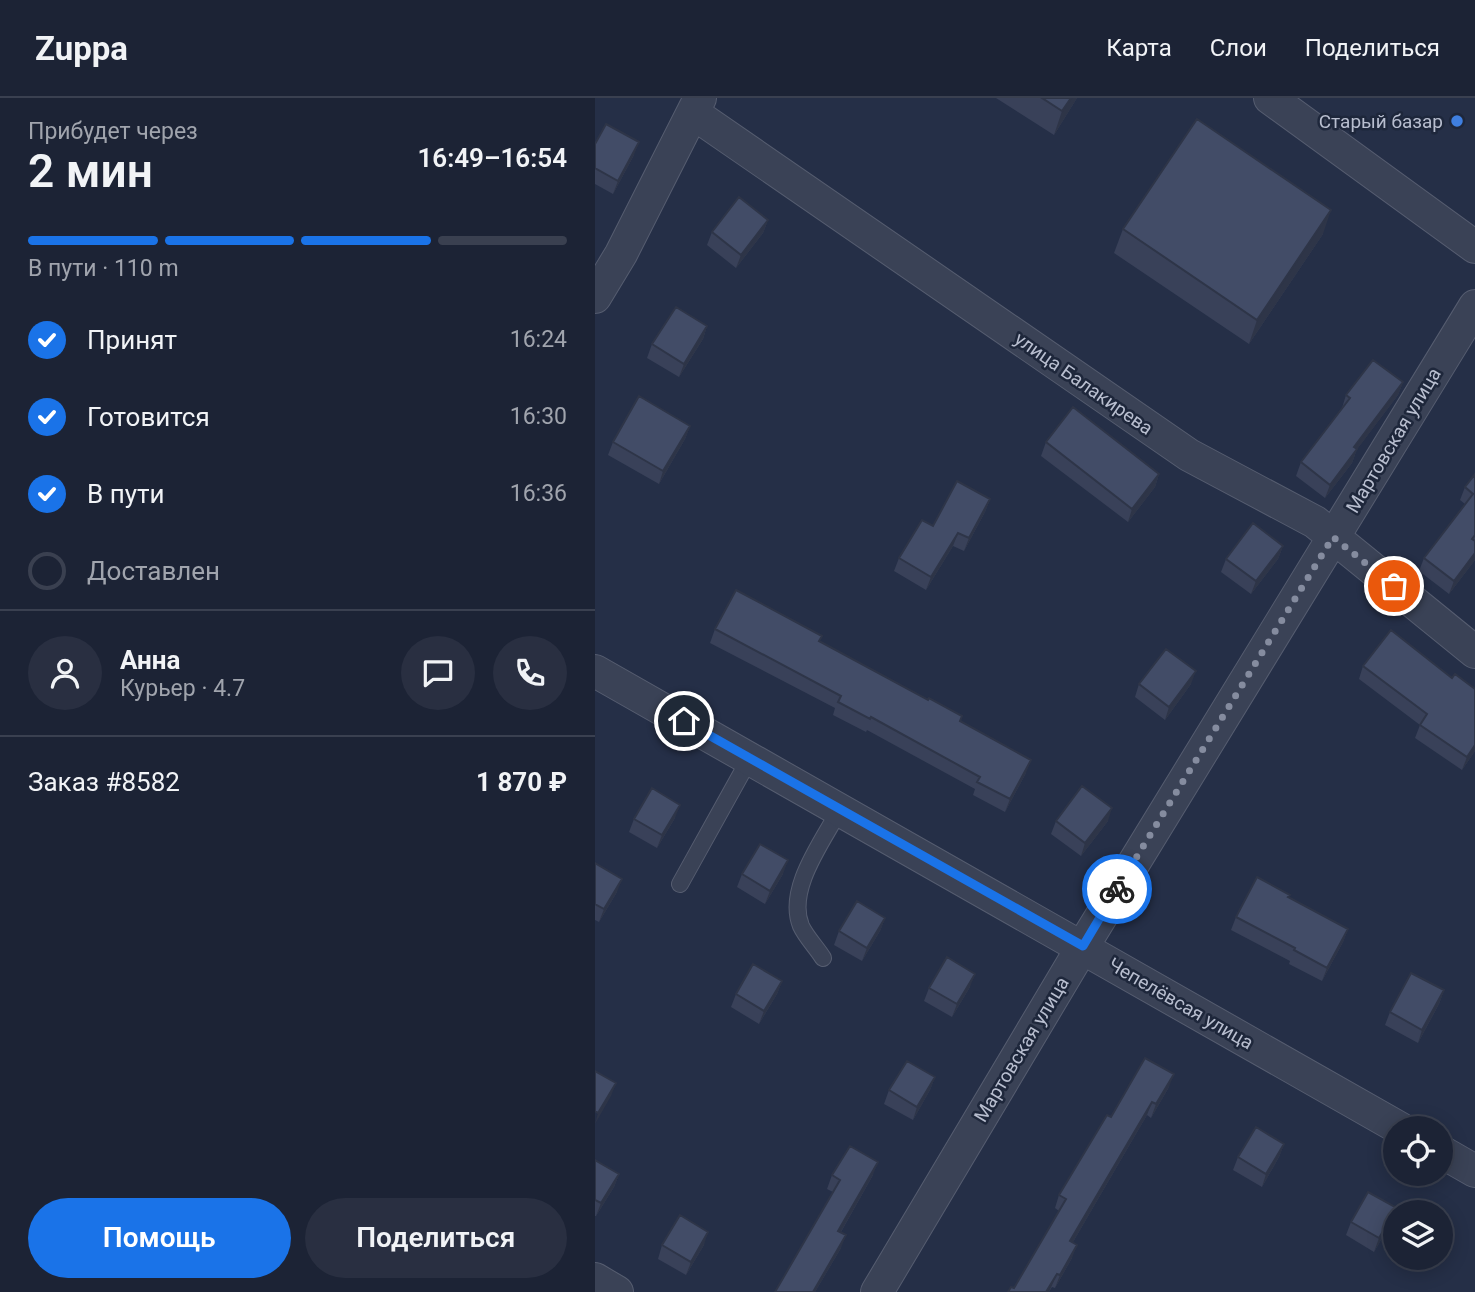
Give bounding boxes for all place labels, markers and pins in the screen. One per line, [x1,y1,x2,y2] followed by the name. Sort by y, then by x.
[1319,110,1443,133] place label: Старый базар
[1449,113,1465,129] marker: Старый базар
[1364,556,1424,616] pin
[654,691,714,751] pin

